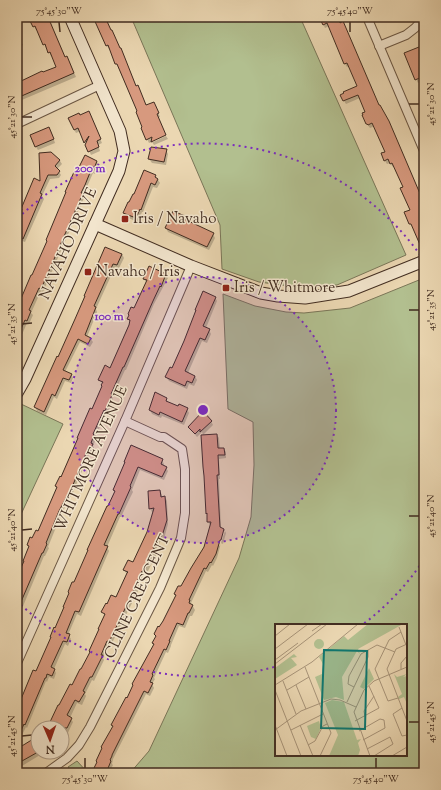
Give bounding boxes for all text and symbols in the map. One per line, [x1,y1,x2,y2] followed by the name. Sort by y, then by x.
[36,4,82,19] text: 75°45'30"W
[327,4,373,19] text: 75°45'40"W
[424,83,439,125] text: 45°21'30"N
[5,96,20,138] text: 45°21'30"N
[75,160,105,178] text: 200 m
[35,185,103,303] street label: NAVAHO DRIVE
[133,209,217,230] place label: Iris / Navaho
[120,214,130,224] marker: Iris / Navaho
[96,262,180,283] place label: Navaho / Iris
[83,267,93,277] marker: Navaho / Iris
[234,278,335,299] place label: Iris / Whitmore
[221,283,231,293] marker: Iris / Whitmore
[424,289,439,331] text: 45°21'35"N
[5,303,20,345] text: 45°21'35"N
[93,308,124,326] text: 100 m
[50,383,134,535] street label: WHITMORE AVENUE
[196,403,210,417] centre of rings
[424,495,439,537] text: 45°21'40"N
[5,509,20,551] text: 45°21'40"N
[100,531,176,663] street label: CLINE CRESCENT
[275,624,407,756] inset map
[424,701,439,743] text: 45°21'45"N
[5,715,20,757] text: 45°21'45"N
[30,720,70,760] north arrow
[45,741,56,757] text: N
[62,772,108,787] text: 75°45'30"W
[353,772,399,787] text: 75°45'40"W

